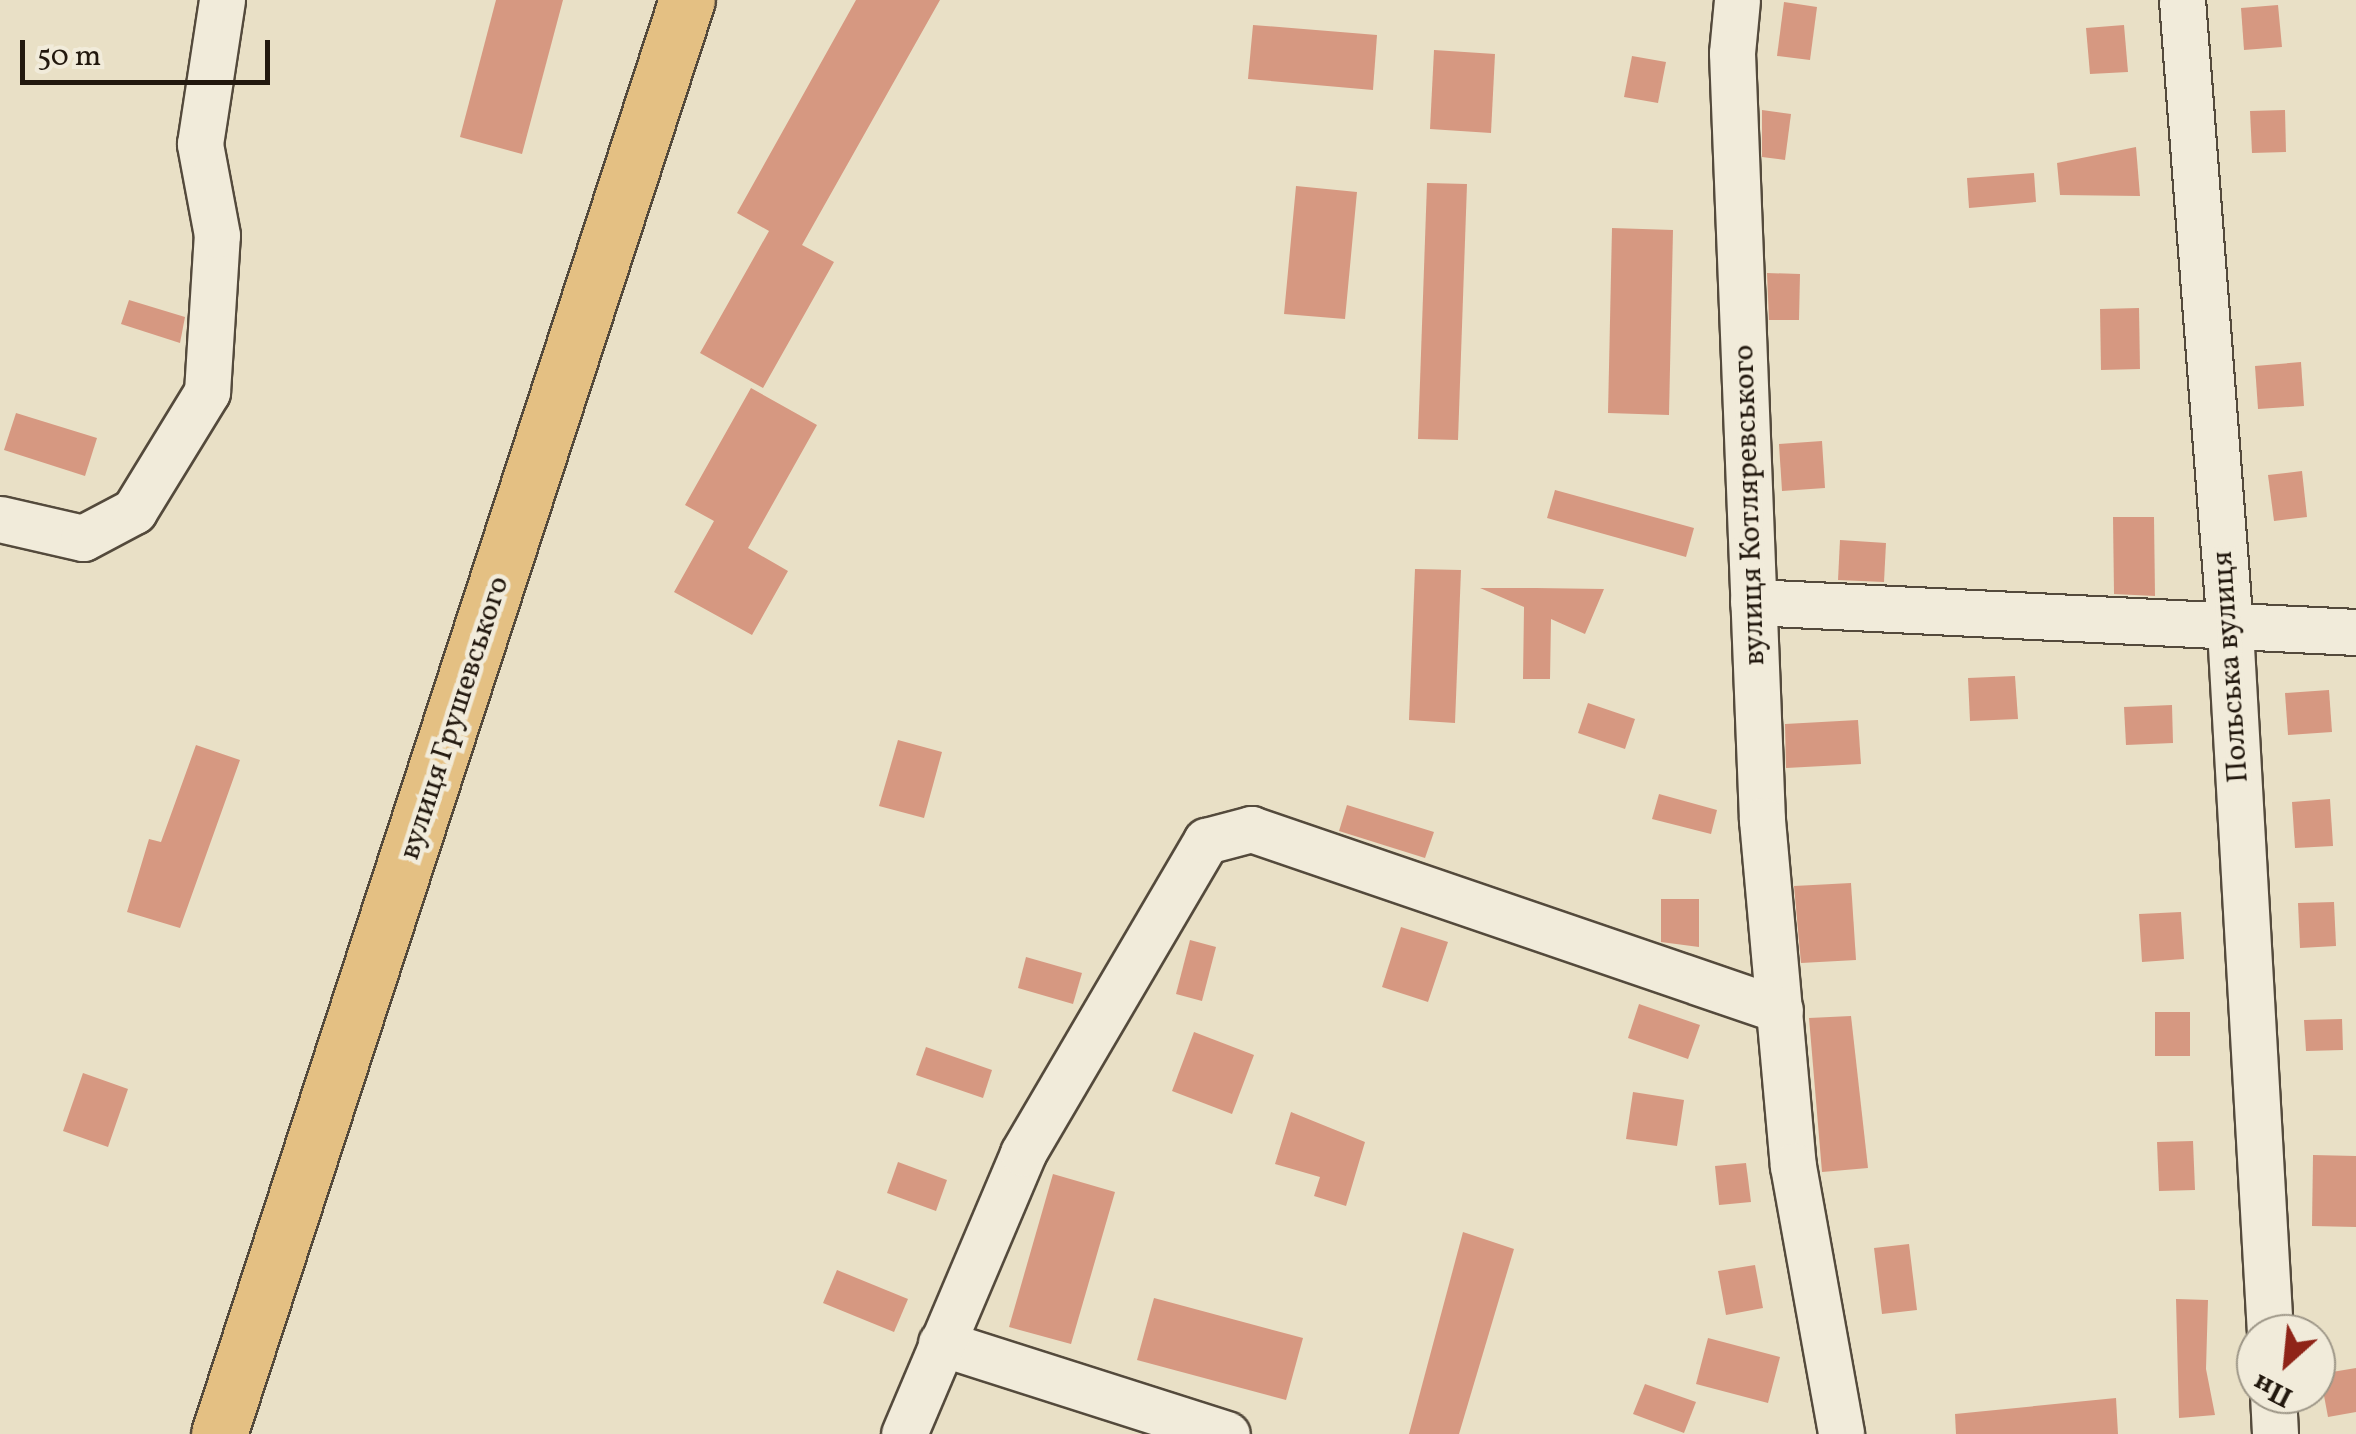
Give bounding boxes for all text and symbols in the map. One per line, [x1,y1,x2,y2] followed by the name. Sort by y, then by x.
[25,20,275,82] scale bar
[37,36,101,78] text: 50 m
[1726,344,1774,666] street label: вулиця Котляревського
[2205,550,2257,784] street label: Польська вулиця
[392,572,518,864] street label: вулиця Грушевського
[2236,1314,2336,1414] north arrow
[2246,1363,2300,1416] text: Пн

